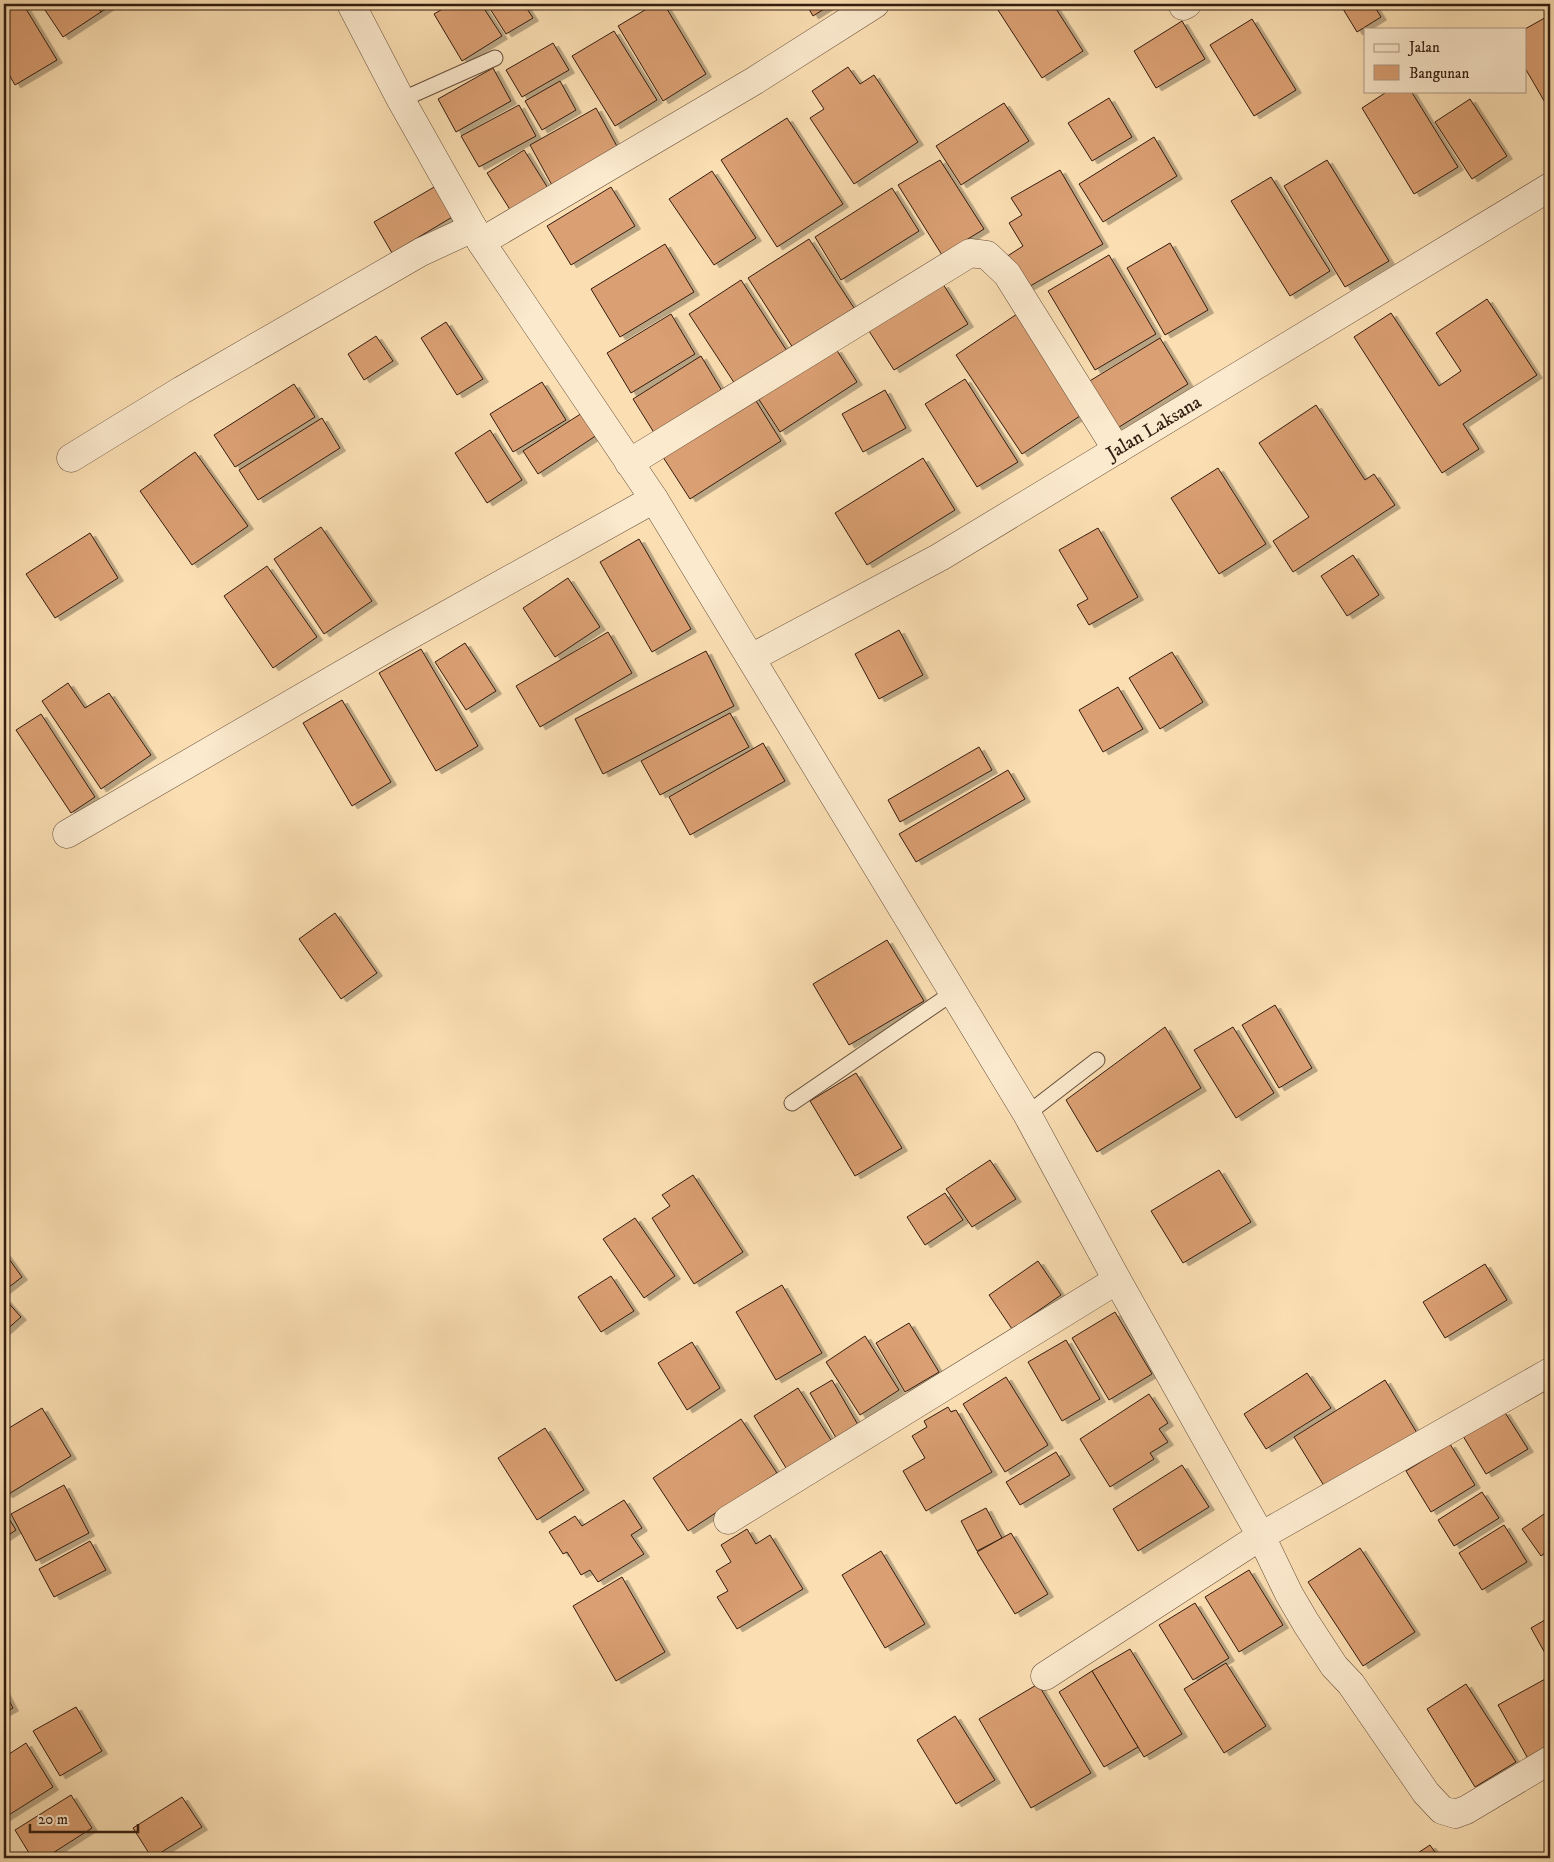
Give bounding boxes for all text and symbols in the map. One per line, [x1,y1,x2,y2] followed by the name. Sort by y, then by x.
[1364,28,1526,92] legend
[1407,38,1440,57] text: Jalan
[1409,64,1469,83] text: Bangunan
[1101,391,1206,466] street label: Jalan Laksana
[30,1802,138,1834] scale bar
[38,1810,68,1829] text: 20 m

